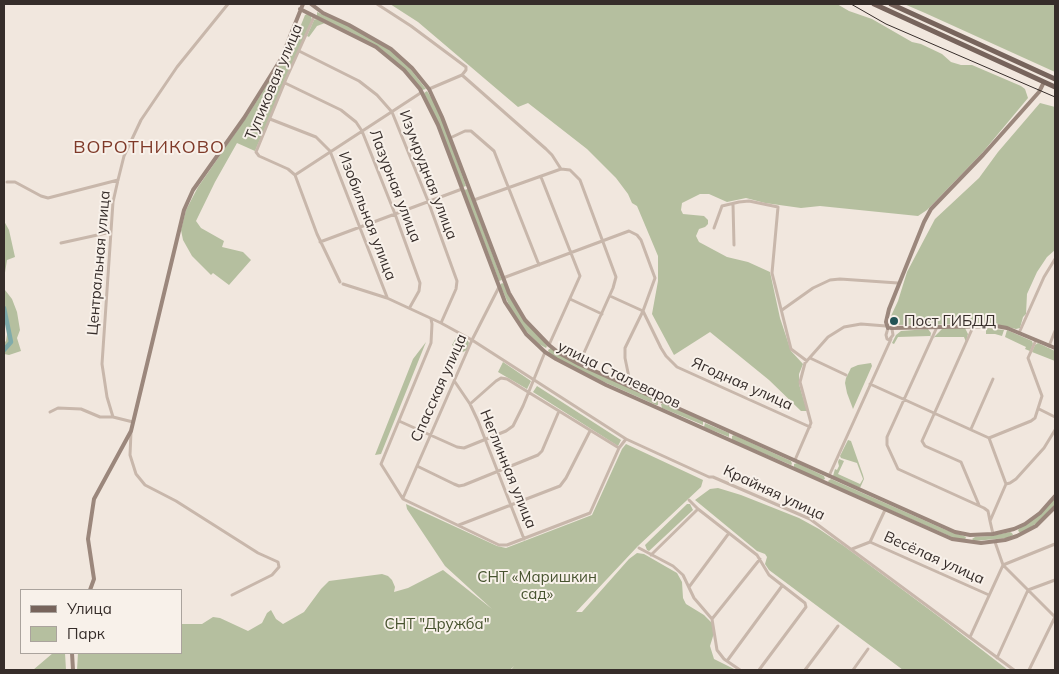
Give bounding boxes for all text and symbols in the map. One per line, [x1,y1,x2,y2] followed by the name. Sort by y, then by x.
[241,21,307,143] street label: Тупиковая улица
[395,108,461,242] street label: Изумрудная улица
[365,127,425,245] street label: Лазурная улица
[72,137,226,159] district label: ВОРОТНИКОВО
[334,149,400,283] street label: Изобильная улица
[84,190,114,336] street label: Центральная улица
[904,312,996,330] place label: Пост ГИБДД
[888,315,900,327] marker: Пост ГИБДД
[407,331,471,445] street label: Спасская улица
[555,337,683,413] street label: улица Сталеваров
[689,354,795,414] street label: Ягодная улица
[476,407,540,531] street label: Неглинная улица
[720,462,828,524] street label: Крайняя улица
[881,528,987,588] street label: Весёлая улица
[477,568,597,603] park label: СНТ «Маришкин сад»
[20,589,182,654] legend
[67,599,112,618] text: Улица
[384,615,490,633] park label: СНТ "Дружба"
[67,624,105,643] text: Парк

